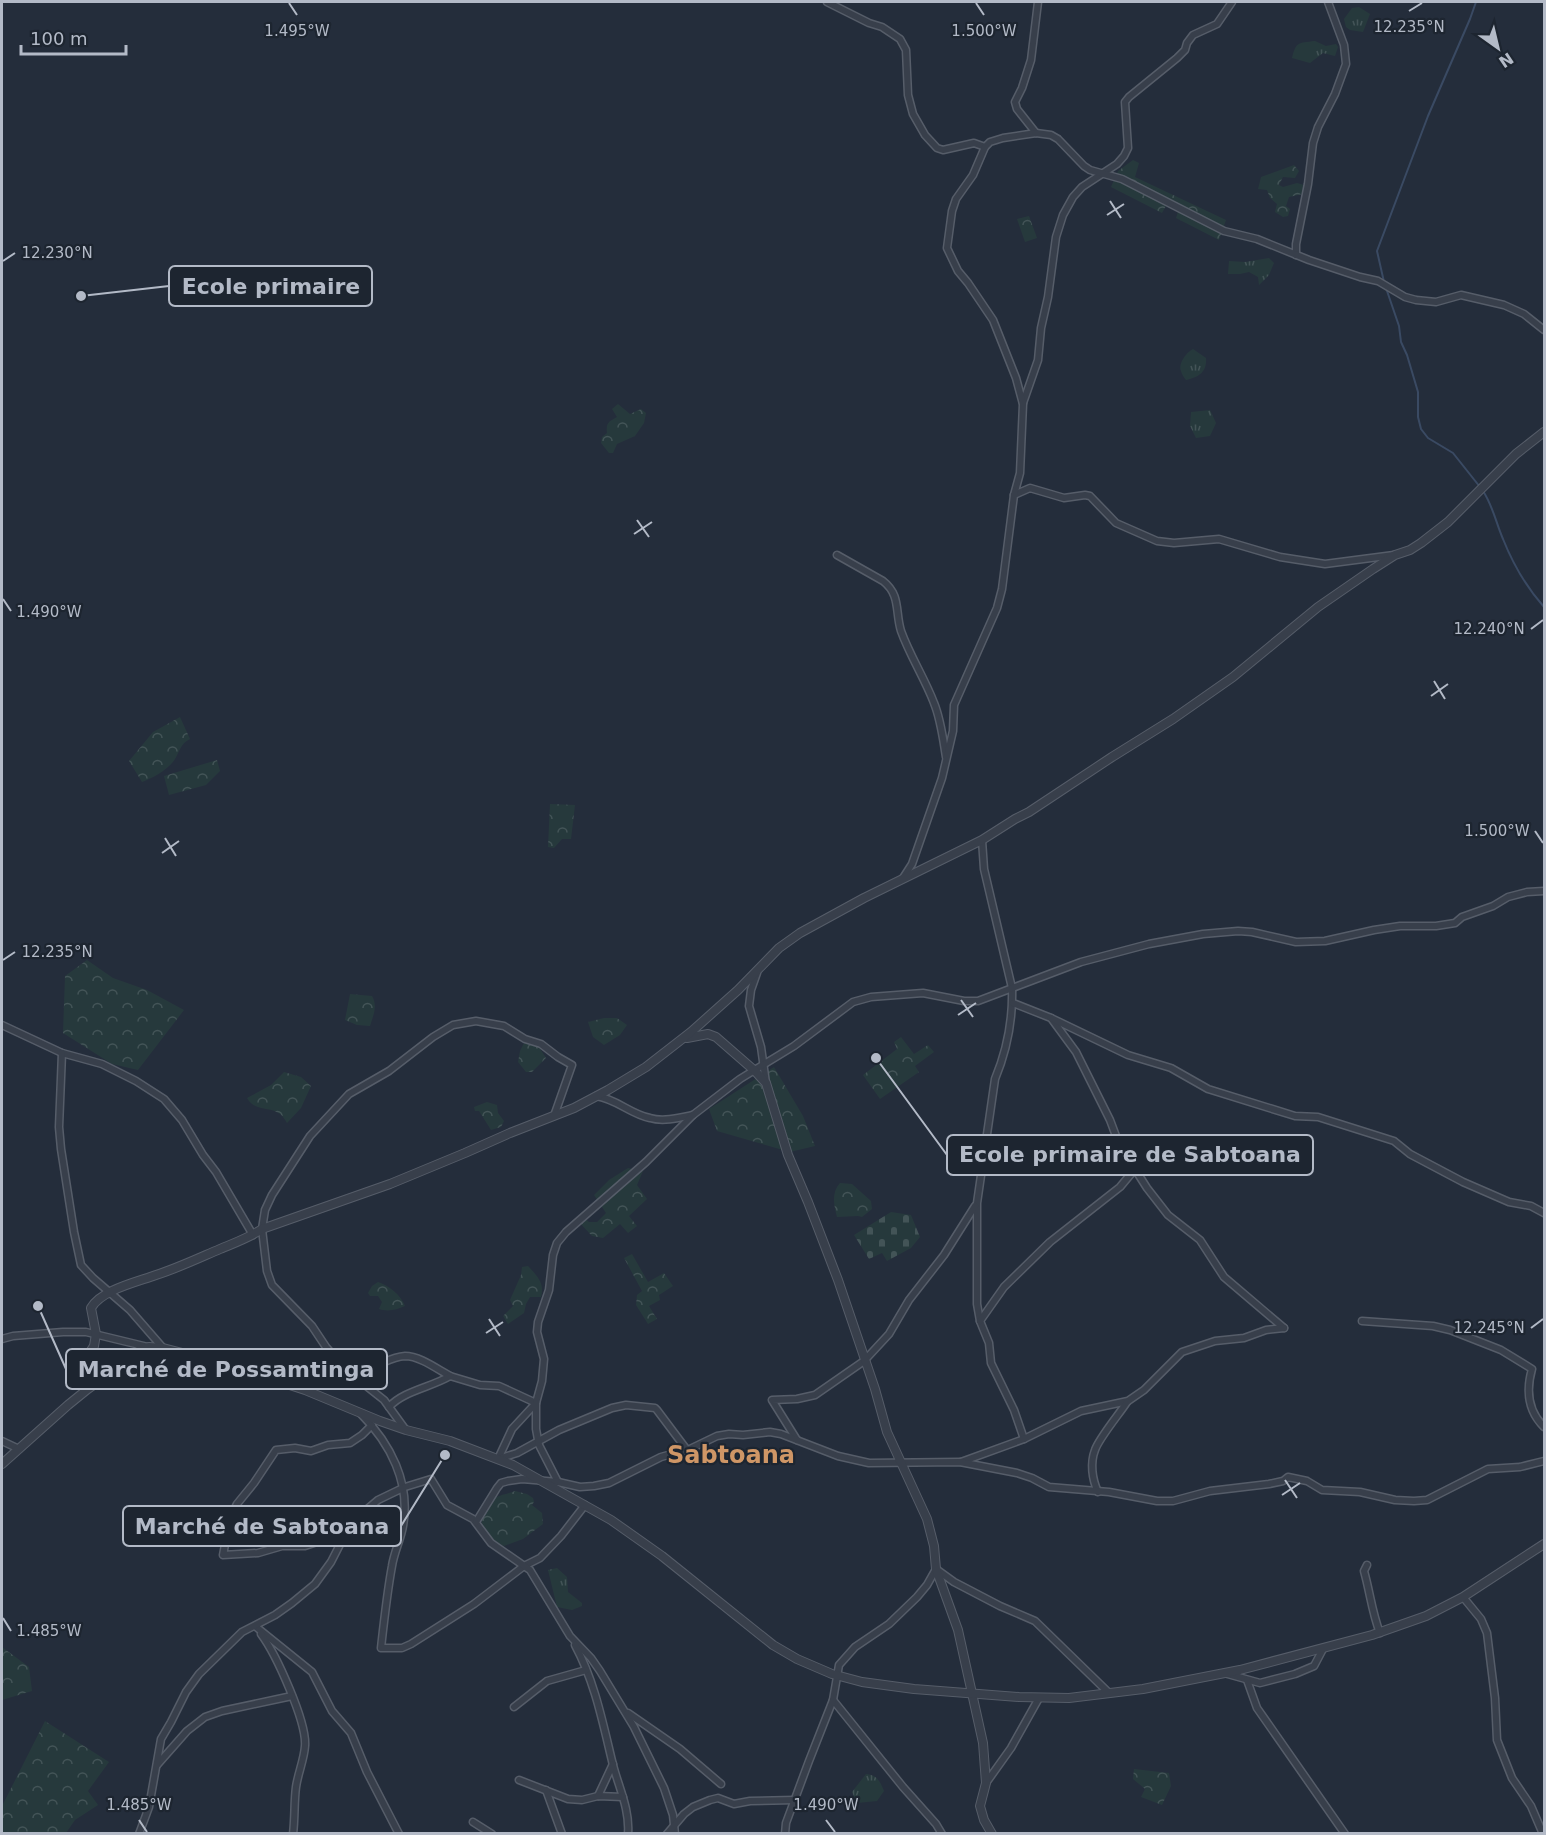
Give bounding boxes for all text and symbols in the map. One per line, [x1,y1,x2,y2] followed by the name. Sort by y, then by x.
[21,18,126,56] scale bar
[1373,18,1445,36] text: 12.235°N
[1468,18,1528,78] north arrow
[264,22,330,40] text: 1.495°W
[951,22,1017,40] text: 1.500°W
[30,28,88,49] text: 100 m
[1495,48,1517,72] text: N
[21,244,93,262] text: 12.230°N
[169,266,372,306] callout: Ecole primaire
[182,274,360,299] text: Ecole primaire
[16,603,82,621] text: 1.490°W
[1453,620,1525,638] text: 12.240°N
[1464,822,1530,840] text: 1.500°W
[21,943,93,961] text: 12.235°N
[947,1135,1313,1175] callout: Ecole primaire de Sabtoana
[959,1142,1301,1167] text: Ecole primaire de Sabtoana
[1453,1319,1525,1337] text: 12.245°N
[66,1349,387,1389] callout: Marché de Possamtinga
[78,1357,374,1382] text: Marché de Possamtinga
[667,1441,795,1469] district label: Sabtoana
[123,1506,401,1546] callout: Marché de Sabtoana
[135,1514,389,1539] text: Marché de Sabtoana
[16,1622,82,1640] text: 1.485°W
[106,1796,172,1814] text: 1.485°W
[793,1796,859,1814] text: 1.490°W

